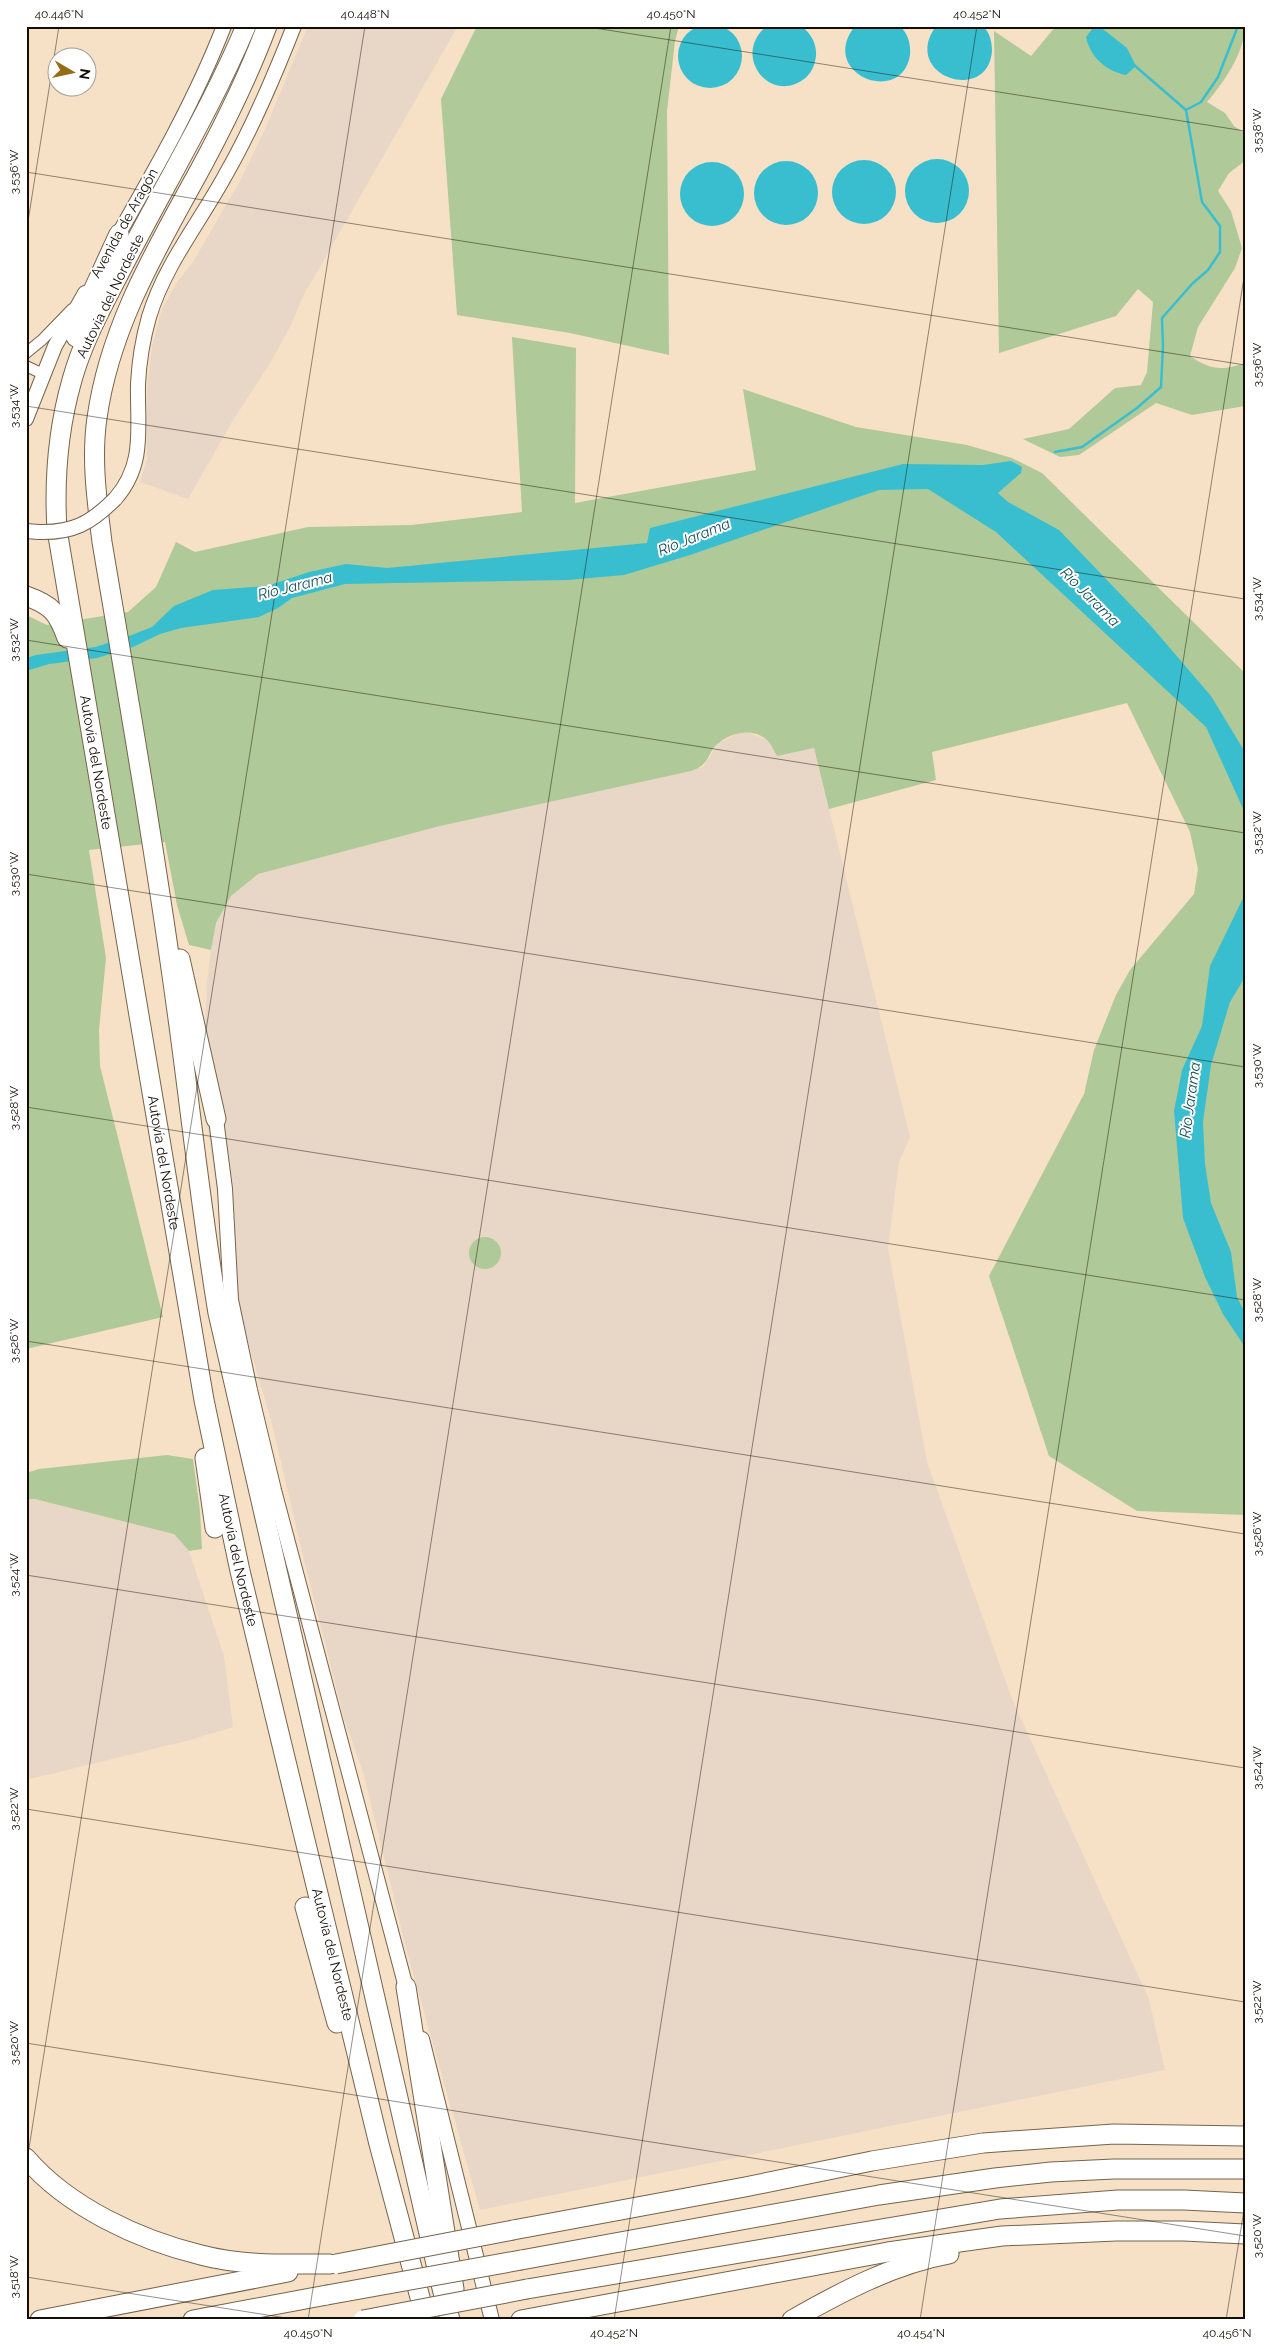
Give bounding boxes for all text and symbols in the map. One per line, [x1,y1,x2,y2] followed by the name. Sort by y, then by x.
[35,7,83,21] text: 40.446°N
[341,7,389,21] text: 40.448°N
[647,7,695,21] text: 40.450°N
[953,7,1001,21] text: 40.452°N
[48,48,98,98] north arrow
[76,68,94,81] text: N
[1250,108,1264,153] text: 3.538°W
[7,149,21,194] text: 3.536°W
[87,165,161,281] street label: Avenida de Aragón
[73,231,147,361] street label: Autovía del Nordeste
[1250,342,1264,387] text: 3.536°W
[7,384,21,428] text: 3.534°W
[655,514,733,560] water label: Río Jarama
[1057,564,1123,630] water label: Río Jarama
[256,568,334,604] water label: Río Jarama
[1250,577,1264,621] text: 3.534°W
[7,618,21,662] text: 3.532°W
[77,694,115,831] street label: Autovía del Nordeste
[1250,811,1264,855] text: 3.532°W
[7,851,21,896] text: 3.530°W
[1250,1043,1264,1088] text: 3.530°W
[1176,1061,1204,1139] water label: Río Jarama
[7,1085,21,1130] text: 3.528°W
[145,1094,183,1231] street label: Autovía del Nordeste
[1250,1277,1264,1322] text: 3.528°W
[7,1318,21,1363] text: 3.526°W
[216,1492,261,1628] street label: Autovía del Nordeste
[1250,1511,1264,1556] text: 3.526°W
[7,1553,21,1597] text: 3.524°W
[1250,1746,1264,1790] text: 3.524°W
[7,1787,21,1831] text: 3.522°W
[309,1886,357,2023] street label: Autovía del Nordeste
[1250,1980,1264,2024] text: 3.522°W
[7,2020,21,2065] text: 3.520°W
[1250,2213,1264,2258] text: 3.520°W
[7,2255,21,2299] text: 3.518°W
[284,2326,332,2340] text: 40.450°N
[590,2326,638,2340] text: 40.452°N
[897,2326,945,2340] text: 40.454°N
[1203,2326,1251,2340] text: 40.456°N

